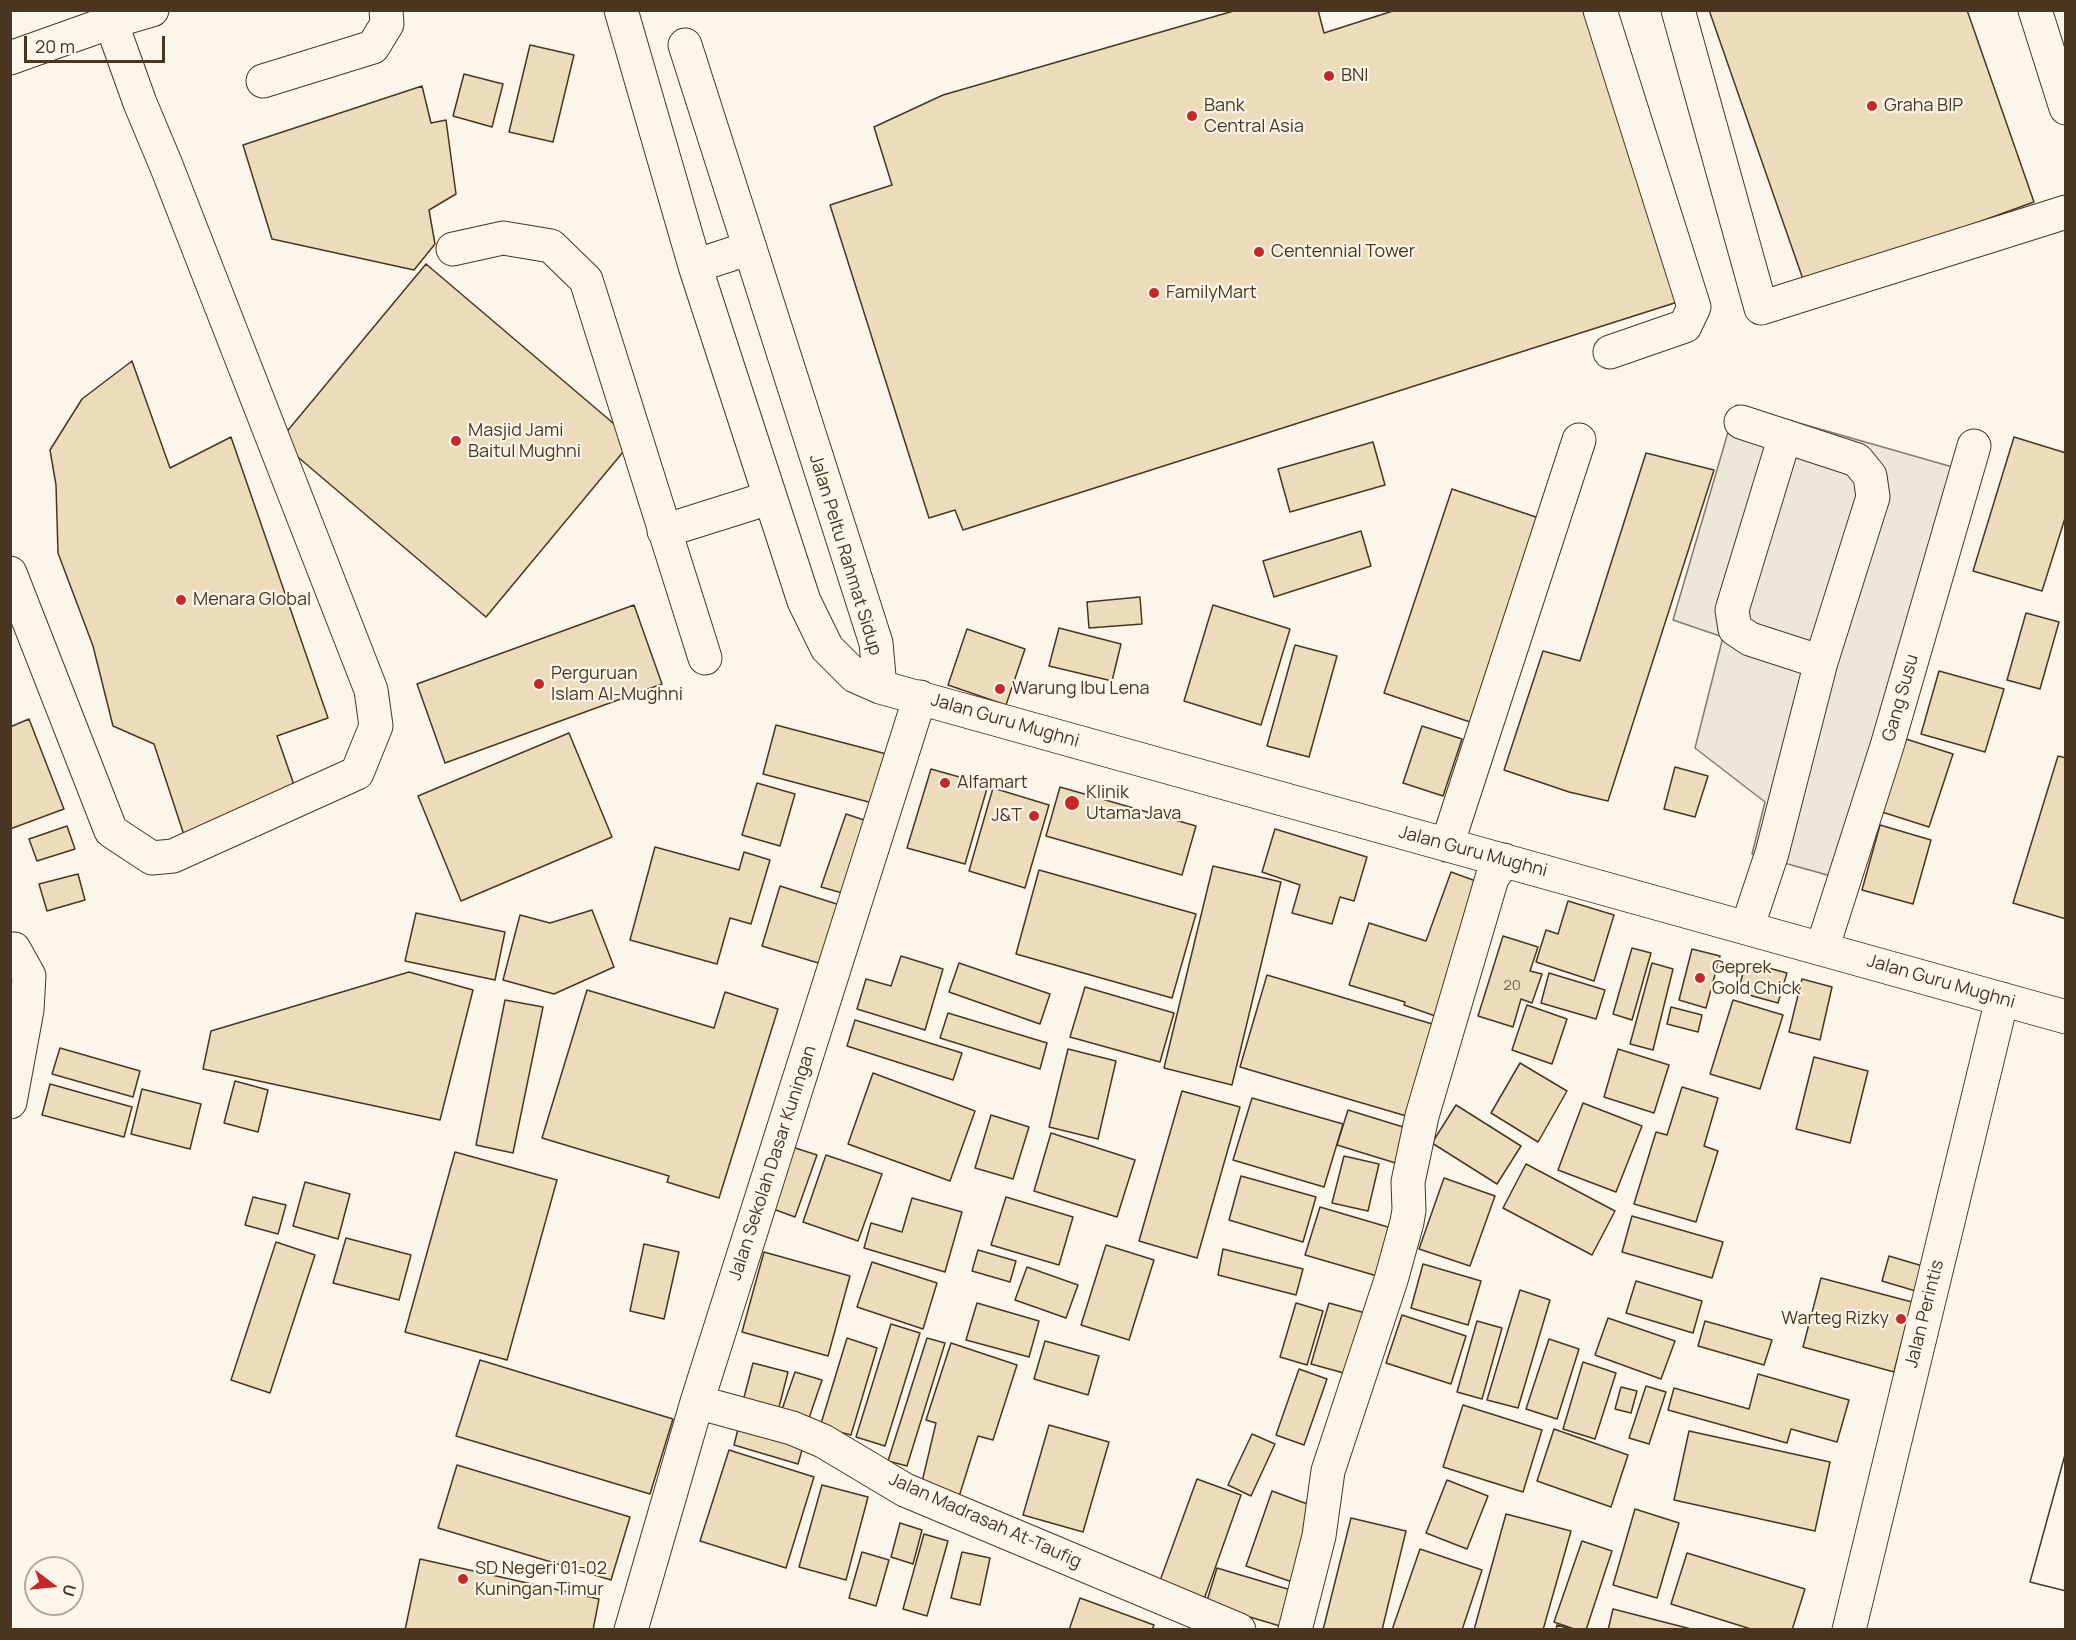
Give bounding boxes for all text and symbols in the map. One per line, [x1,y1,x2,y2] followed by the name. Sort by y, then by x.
[27,24,168,62] scale bar
[35,34,75,58] text: 20 m
[1341,65,1369,87] place label: BNI
[1322,69,1336,83] marker: BNI
[1204,95,1304,138] place label: Bank Central Asia
[1884,95,1963,117] place label: Graha BIP
[1865,99,1879,113] marker: Graha BIP
[1185,109,1199,123] marker: Bank Central Asia
[1271,241,1415,263] place label: Centennial Tower
[1252,245,1266,259] marker: Centennial Tower
[1166,282,1257,304] place label: FamilyMart
[1147,286,1161,300] marker: FamilyMart
[468,420,581,462] place label: Masjid Jami Baitul Mughni
[449,434,463,448] marker: Masjid Jami Baitul Mughni
[804,452,886,658] street label: Jalan Peltu Rahmat Sidup
[193,589,311,611] place label: Menara Global
[174,593,188,607] marker: Menara Global
[1878,652,1924,744] street label: Gang Susu
[551,663,683,706] place label: Perguruan Islam Al-Mughni
[532,677,546,691] marker: Perguruan Islam Al-Mughni
[1012,678,1149,700] place label: Warung Ibu Lena
[993,682,1007,696] marker: Warung Ibu Lena
[928,690,1082,752] street label: Jalan Guru Mughni
[957,772,1028,794] place label: Alfamart
[938,776,952,790] marker: Alfamart
[1086,782,1181,824] place label: Klinik Utama Java
[1063,794,1081,812] marker: Klinik Utama Java
[991,805,1022,827] place label: J&T
[1027,809,1041,823] marker: J&T
[1396,822,1550,882] street label: Jalan Guru Mughni
[1864,951,2018,1013] street label: Jalan Guru Mughni
[1712,957,1800,1000] place label: Geprek Gold Chick
[1693,971,1707,985] marker: Geprek Gold Chick
[1503,977,1521,995] house number: 20
[725,1043,821,1283] street label: Jalan Sekolah Dasar Kuningan
[1901,1258,1949,1370] street label: Jalan Perintis
[1781,1308,1889,1330] place label: Warteg Rizky
[1894,1312,1908,1326] marker: Warteg Rizky
[885,1469,1085,1573] street label: Jalan Madrasah At-Taufig
[24,1556,84,1616] north arrow
[475,1558,607,1600] place label: SD Negeri 01-02 Kuningan Timur
[456,1572,470,1586] marker: SD Negeri 01-02 Kuningan Timur
[57,1582,82,1599] text: U

